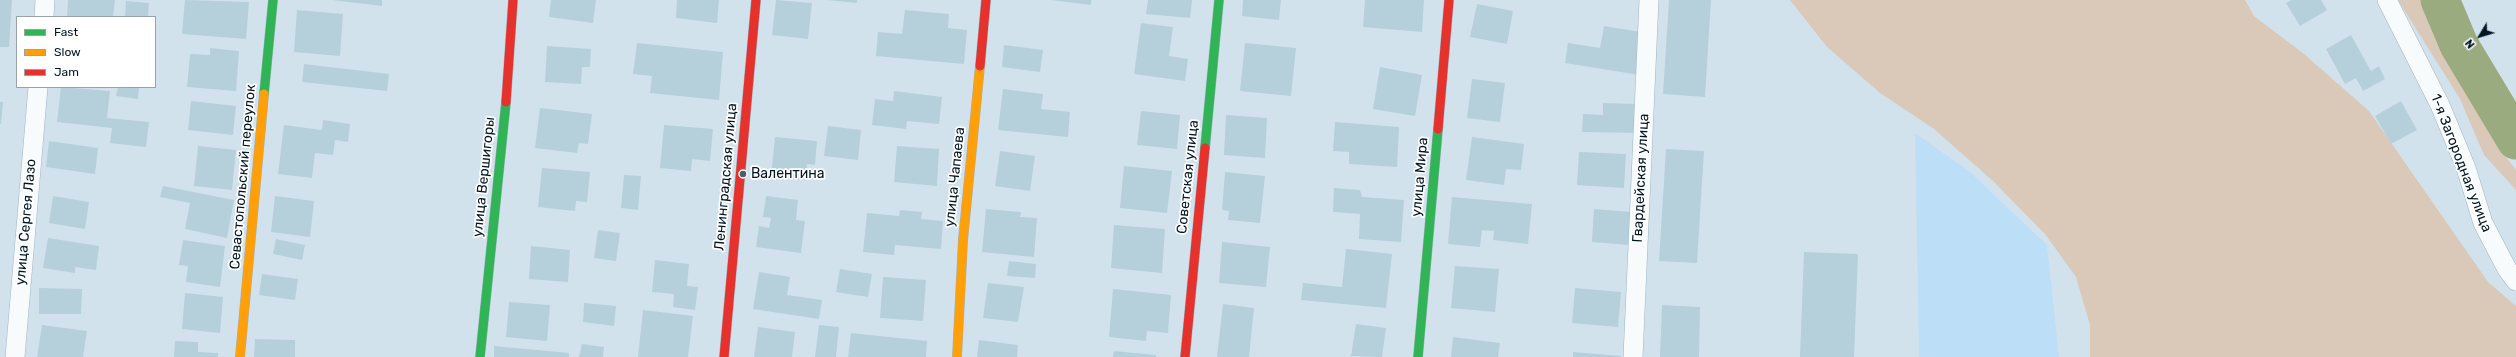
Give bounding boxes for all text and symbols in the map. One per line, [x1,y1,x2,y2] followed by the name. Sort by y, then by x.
[16,16,156,88] legend
[2460,16,2500,56] north arrow
[54,25,78,39] text: Fast
[2463,37,2478,51] text: N
[54,45,81,59] text: Slow
[54,65,79,79] text: Jam
[227,84,259,270] street label: Севастопольский переулок
[2427,92,2495,234] street label: 1-я Загородная улица
[711,103,741,251] street label: Ленинградская улица
[1629,113,1653,243] street label: Гвардейская улица
[469,116,499,238] street label: улица Вершигоры
[1174,119,1202,235] street label: Советская улица
[941,126,969,228] street label: улица Чапаева
[1408,137,1432,217] street label: улица Мира
[12,158,40,286] street label: улица Сергея Лазо
[751,166,825,182] place label: Валентина
[738,169,748,179] marker: Валентина

